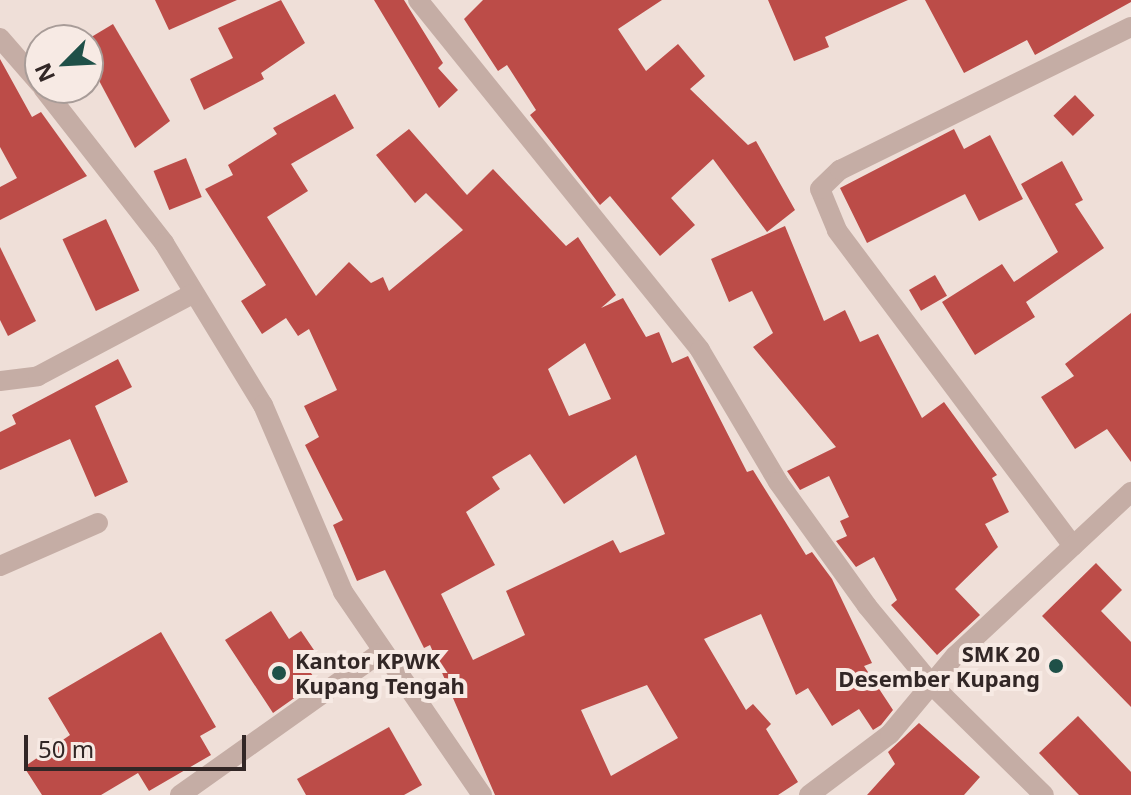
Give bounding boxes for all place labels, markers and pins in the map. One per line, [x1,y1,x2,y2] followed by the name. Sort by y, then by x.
[838,640,1040,692] place label: SMK 20 Desember Kupang
[295,647,465,698] place label: Kantor KPWK Kupang Tengah
[1047,657,1065,675] marker: SMK 20 Desember Kupang
[270,664,288,682] marker: Kantor KPWK Kupang Tengah

